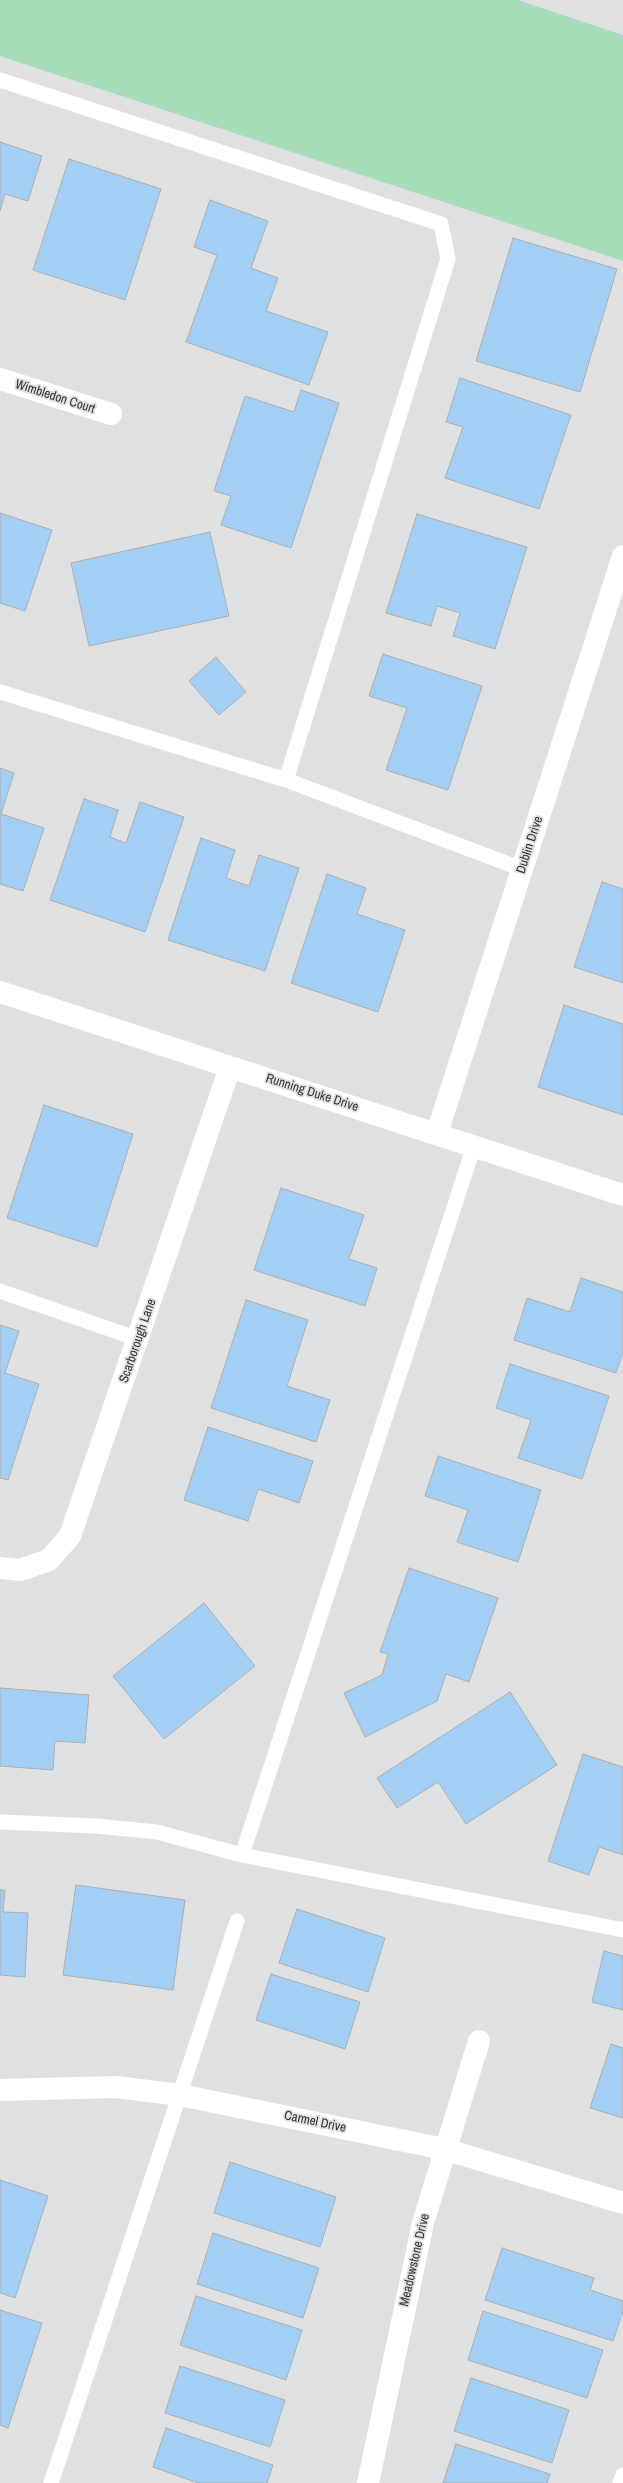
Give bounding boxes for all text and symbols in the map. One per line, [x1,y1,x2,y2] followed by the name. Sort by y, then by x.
[13,377,97,417] street label: Wimbledon Court
[513,814,547,876] street label: Dublin Drive
[264,1071,360,1115] street label: Running Duke Drive
[116,1297,160,1385] street label: Scarborough Lane
[283,2108,347,2136] street label: Carmel Drive
[397,2212,433,2308] street label: Meadowstone Drive

